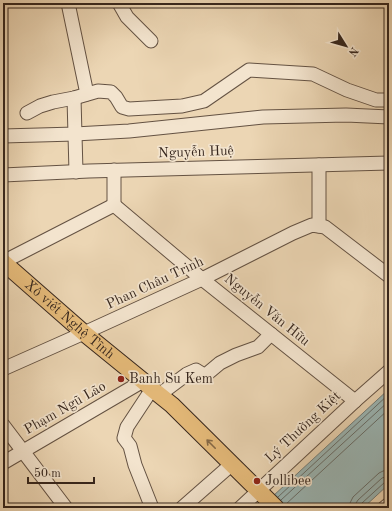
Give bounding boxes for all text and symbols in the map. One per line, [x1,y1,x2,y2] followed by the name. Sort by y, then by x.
[326,26,366,66] north arrow
[346,44,360,58] text: N
[158,143,234,160] street label: Nguyễn Huệ
[104,254,206,312] street label: Phan Châu Trinh
[222,271,313,349] street label: Nguyễn Văn Hữu
[22,277,117,362] street label: Xô viết Nghệ Tĩnh
[129,372,213,386] place label: Banh Su Kem
[116,374,126,384] marker: Banh Su Kem
[22,379,108,437] street label: Phạm Ngũ Lão
[263,389,343,465] street label: Lý Thường Kiệt
[206,439,216,449] one-way arrow
[28,459,94,485] scale bar
[34,467,61,480] text: 50 m
[265,474,311,488] place label: Jollibee
[252,476,262,486] marker: Jollibee

